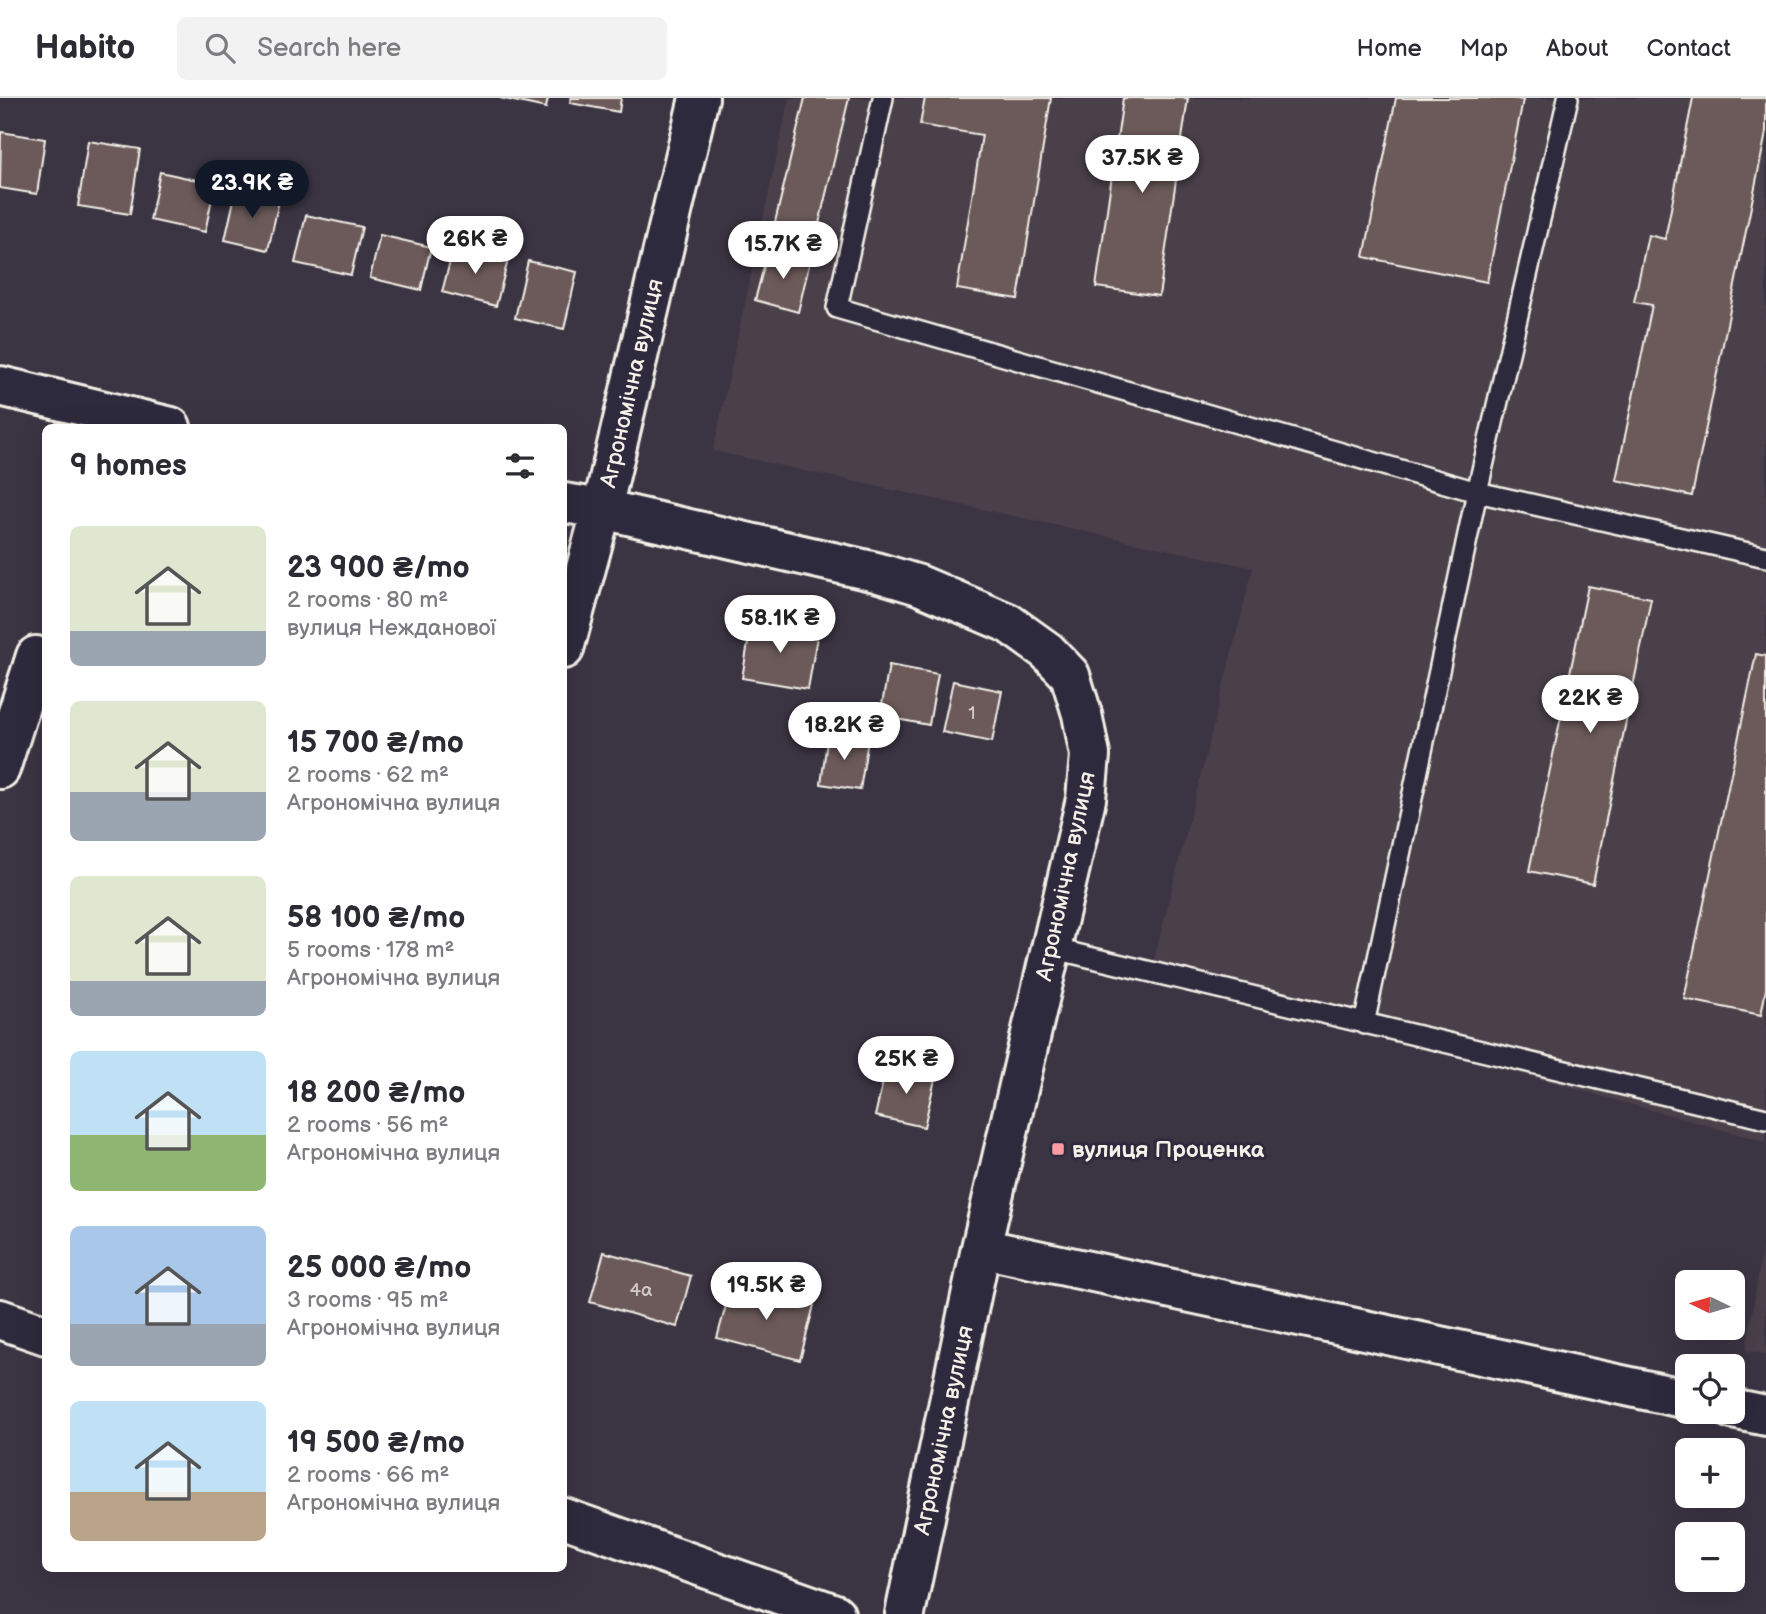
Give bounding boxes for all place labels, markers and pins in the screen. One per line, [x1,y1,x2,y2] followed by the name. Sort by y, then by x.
[1077,136,1207,195] pin: 37.5K ₴
[187,160,317,220] pin: 23.9K ₴
[426,216,524,276] pin: 26K ₴
[718,222,848,281] pin: 15.7K ₴
[715,596,845,655] pin: 58.1K ₴
[1541,676,1639,735] pin: 22K ₴
[779,702,909,762] pin: 18.2K ₴
[857,1037,955,1096] pin: 25K ₴
[1072,1136,1265,1164] place label: вулиця Проценка
[1050,1141,1066,1157] marker: вулиця Проценка
[701,1262,831,1322] pin: 19.5K ₴

